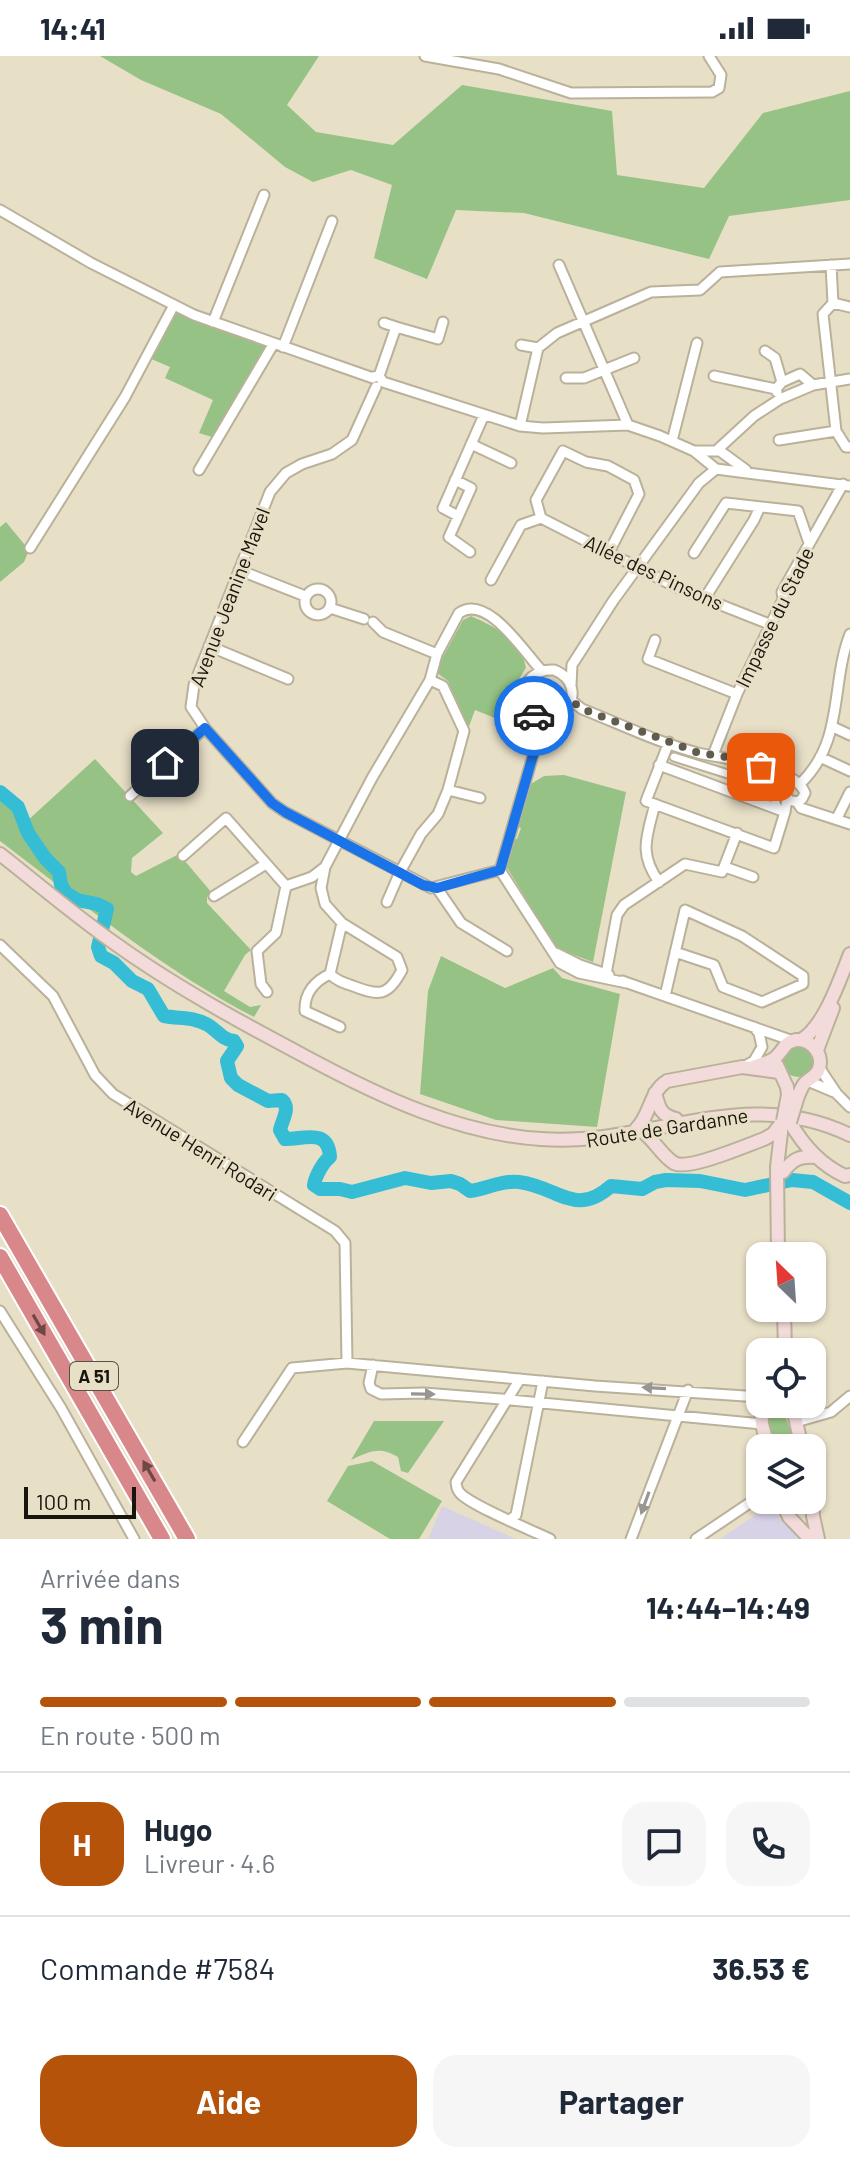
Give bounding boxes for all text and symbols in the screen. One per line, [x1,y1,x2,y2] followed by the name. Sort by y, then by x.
[40,10,106,46] text: 14:41
[184,504,274,690] street label: Avenue Jeanine Mavel
[581,529,727,615] street label: Allée des Pinsons
[730,543,818,691] street label: Impasse du Stade
[494,676,574,756] courier
[512,694,556,738] icon: car
[131,729,199,797] pin
[727,733,795,801] pin
[143,741,187,785] icon: home
[739,745,783,789] icon: bag
[120,1092,282,1206] street label: Avenue Henri Rodari
[584,1102,750,1152] street label: Route de Gardanne
[746,1242,826,1322] north arrow
[746,1242,826,1514] map controls
[32,1314,46,1336] one-way arrow
[746,1338,826,1418] button: locate
[70,1362,118,1390] road number: A 51
[641,1382,666,1395] one-way arrow
[411,1388,436,1400] one-way arrow
[746,1434,826,1514] button: layers
[142,1460,156,1482] one-way arrow
[24,1483,136,1519] scale bar
[36,1488,91,1514] text: 100 m
[638,1491,651,1515] one-way arrow
[40,1562,180,1593] text: Arrivée dans
[646,1589,810,1625] text: 14:44–14:49
[40,1592,164,1654] text: 3 min
[40,1719,221,1750] text: En route · 500 m
[622,1802,706,1886] button: chat
[726,1802,810,1886] button: phone
[144,1811,213,1847] text: Hugo
[73,1826,91,1862] text: H
[144,1847,275,1878] text: Livreur · 4.6
[40,1950,275,1986] text: Commande #7584
[712,1950,810,1986] text: 36.53 €
[40,2055,417,2147] button: Aide
[433,2055,810,2147] button: Partager

